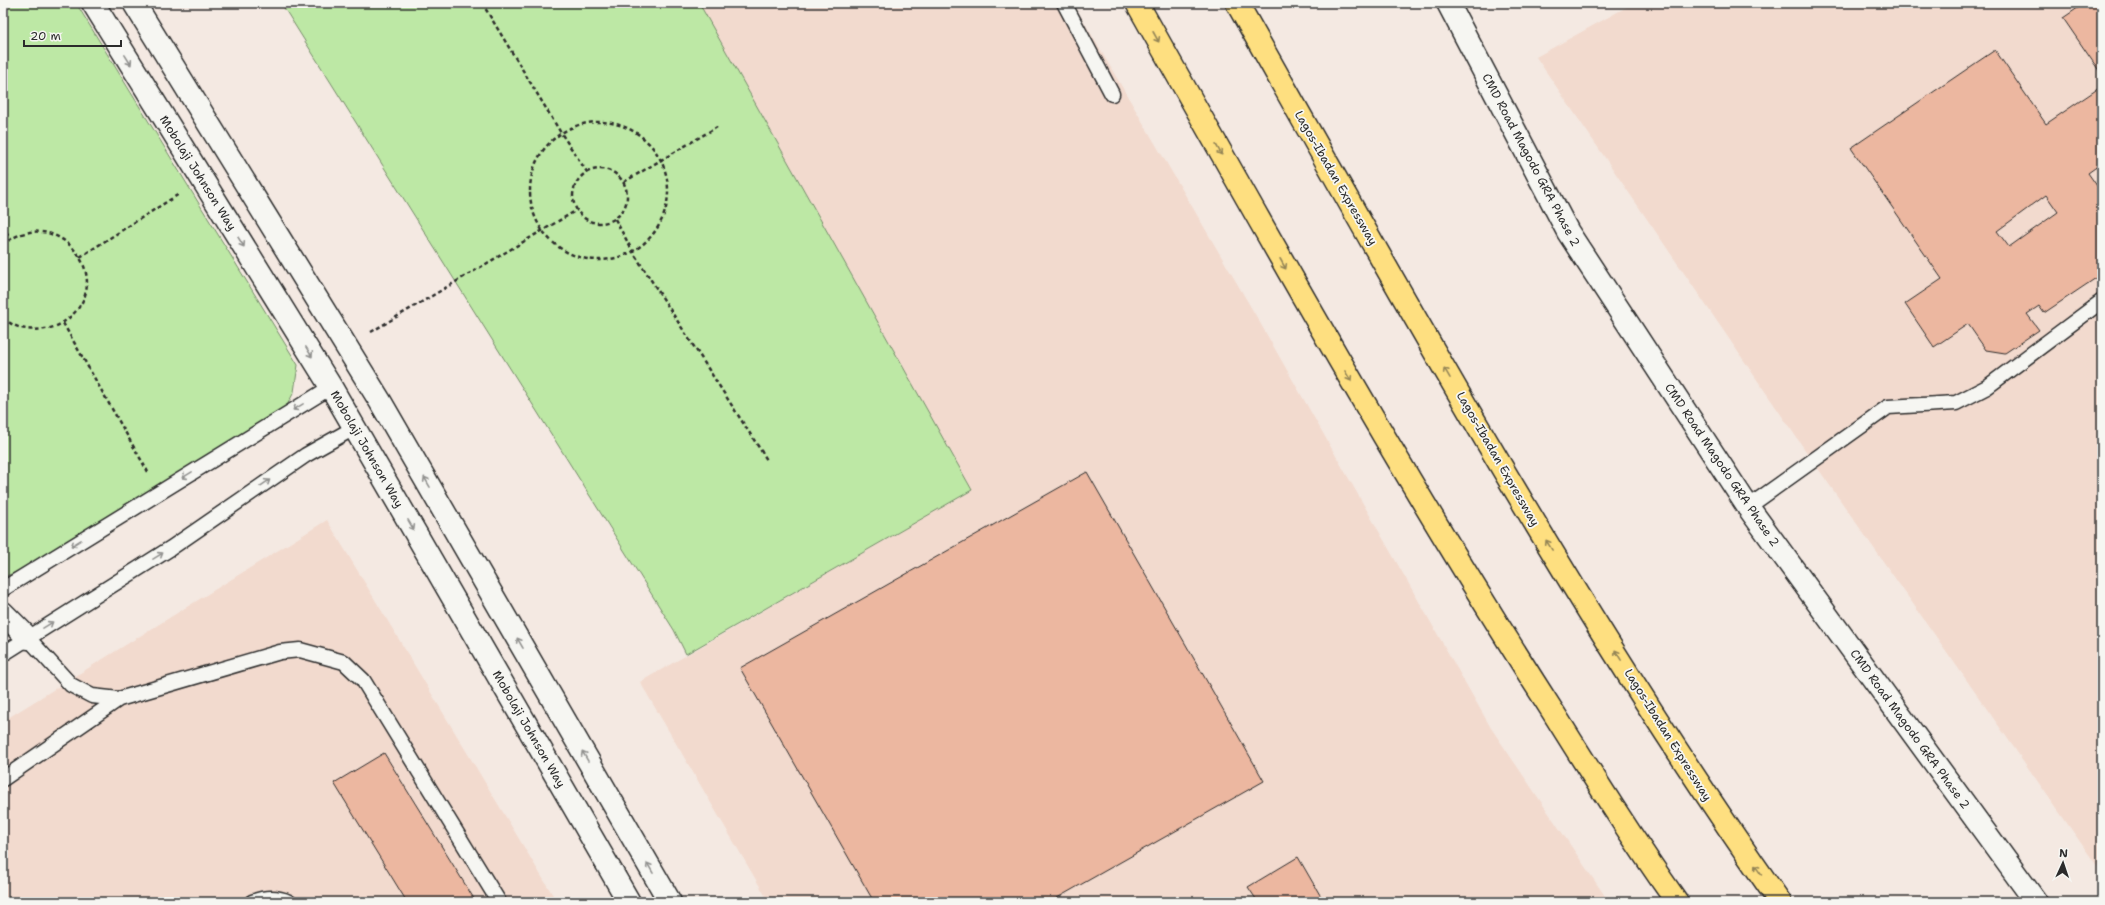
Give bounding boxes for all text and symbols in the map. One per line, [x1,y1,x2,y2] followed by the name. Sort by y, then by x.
[24,22,121,48] scale bar
[30,28,61,44] text: 20 m
[1152,31,1160,43] one-way arrow
[124,54,132,65] one-way arrow
[1478,71,1584,249] street label: CMD Road Magodo GRA Phase 2
[1291,108,1381,248] street label: Lagos-Ibadan Expressway
[156,112,240,234] street label: Mobolaji Johnson Way
[1216,144,1224,156] one-way arrow
[237,236,245,248] one-way arrow
[1280,258,1287,270] one-way arrow
[306,346,314,358] one-way arrow
[1443,367,1451,379] one-way arrow
[1345,370,1353,382] one-way arrow
[1661,380,1783,550] street label: CMD Road Magodo GRA Phase 2
[327,387,407,511] street label: Mobolaji Johnson Way
[1453,389,1543,529] street label: Lagos-Ibadan Expressway
[292,404,304,412] one-way arrow
[181,472,193,480] one-way arrow
[422,476,430,488] one-way arrow
[260,479,271,487] one-way arrow
[407,519,415,531] one-way arrow
[70,540,82,548] one-way arrow
[1545,540,1553,551] one-way arrow
[152,552,163,560] one-way arrow
[42,621,54,629] one-way arrow
[515,637,523,649] one-way arrow
[1847,646,1973,812] street label: CMD Road Magodo GRA Phase 2
[1614,650,1622,661] one-way arrow
[1621,666,1715,804] street label: Lagos-Ibadan Expressway
[489,667,569,791] street label: Mobolaji Johnson Way
[581,750,589,762] one-way arrow
[2043,843,2083,883] north arrow
[2059,846,2069,861] text: N
[646,862,654,874] one-way arrow
[1753,865,1762,876] one-way arrow

